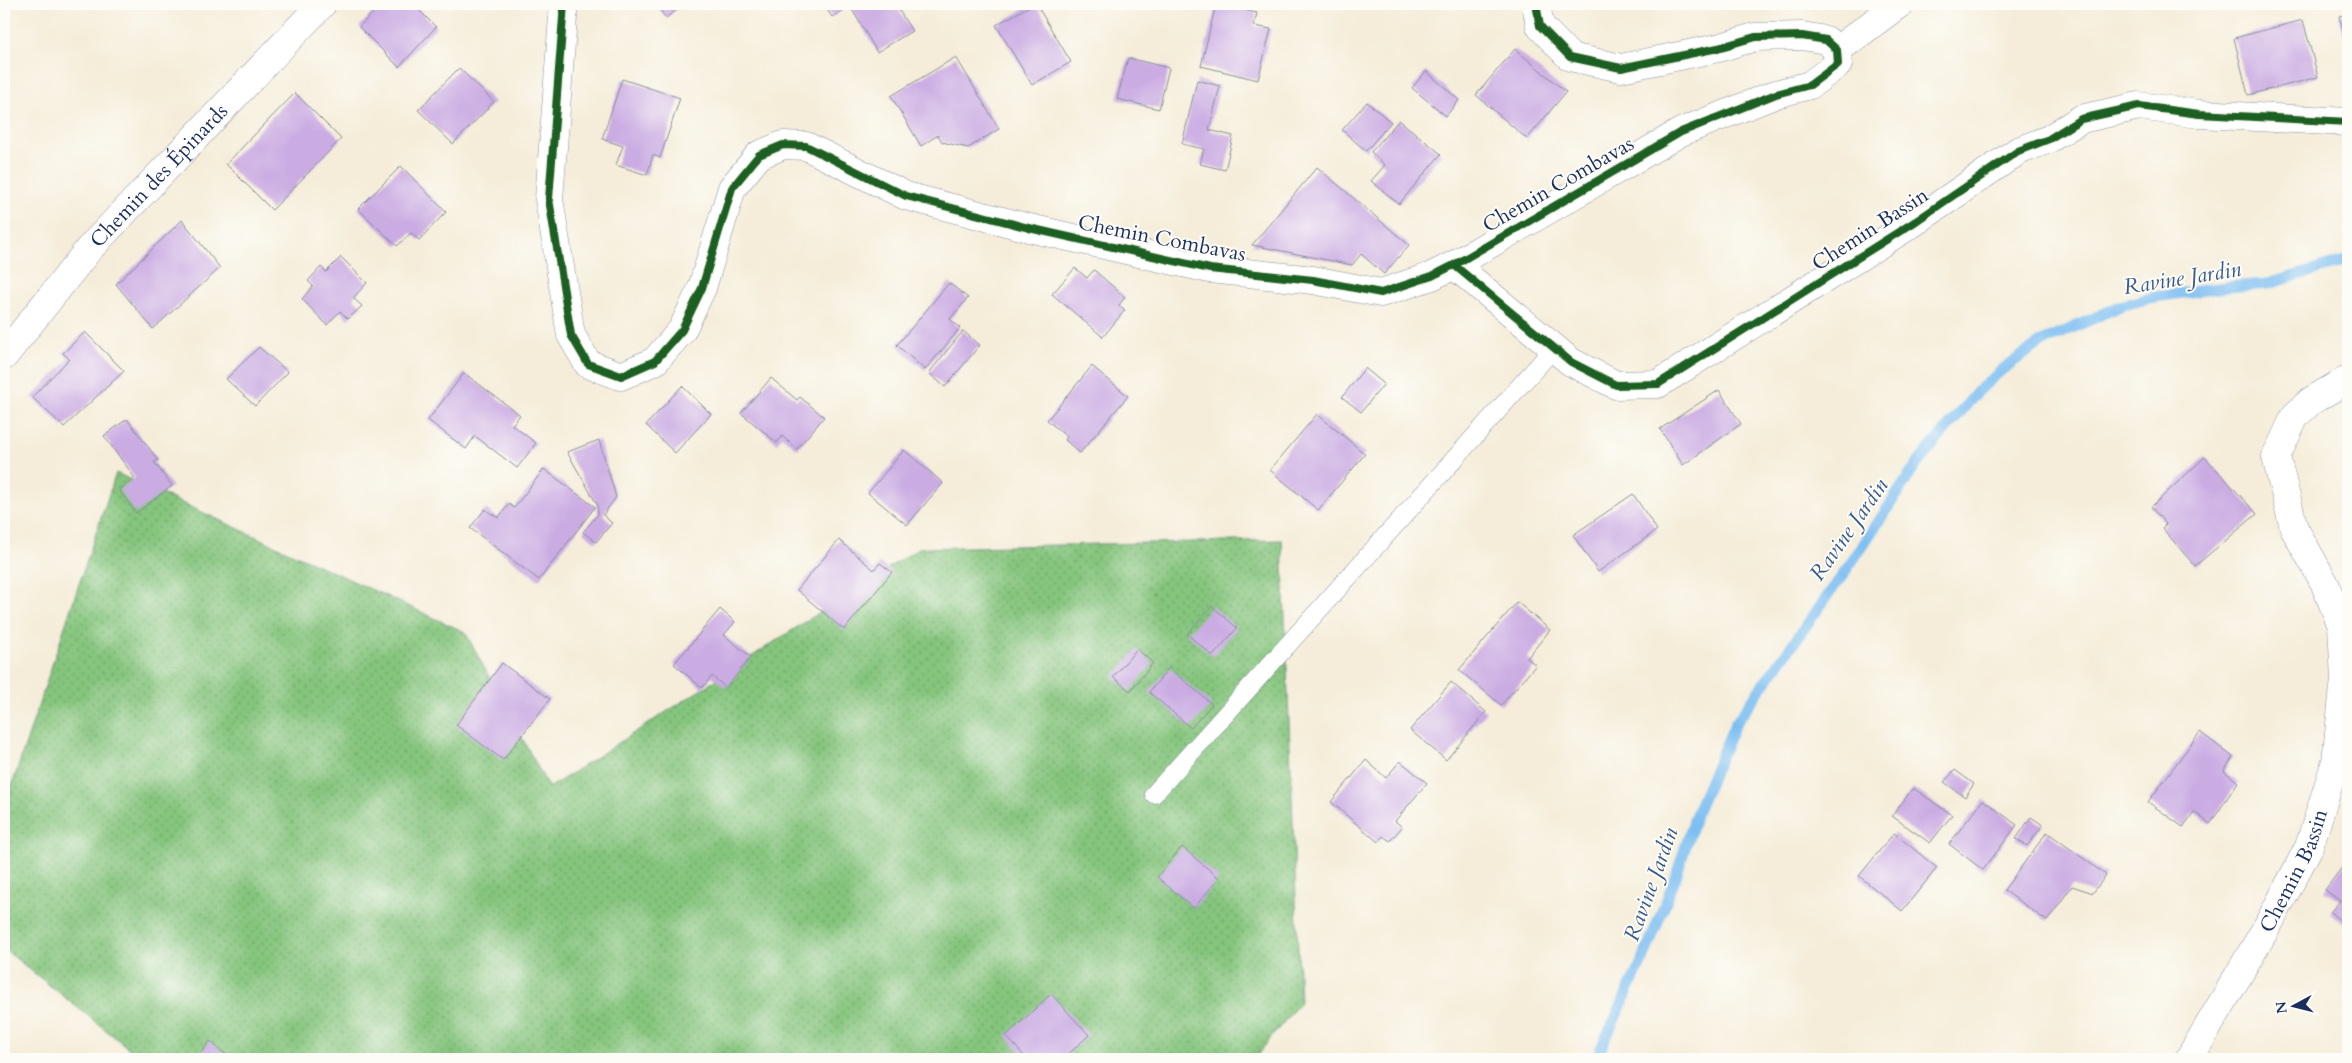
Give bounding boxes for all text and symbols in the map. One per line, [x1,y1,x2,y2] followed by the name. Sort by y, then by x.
[84,98,235,254] street label: Chemin des Épinards
[1477,129,1639,240] street label: Chemin Combavas
[1806,181,1934,278] street label: Chemin Bassin
[1075,208,1248,269] street label: Chemin Combavas
[2121,254,2243,302] water label: Ravine Jardin
[1803,472,1895,587] water label: Ravine Jardin
[2253,805,2335,938] street label: Chemin Bassin
[1617,823,1685,945] water label: Ravine Jardin
[2270,980,2320,1030] north arrow
[2271,1000,2292,1015] text: N

